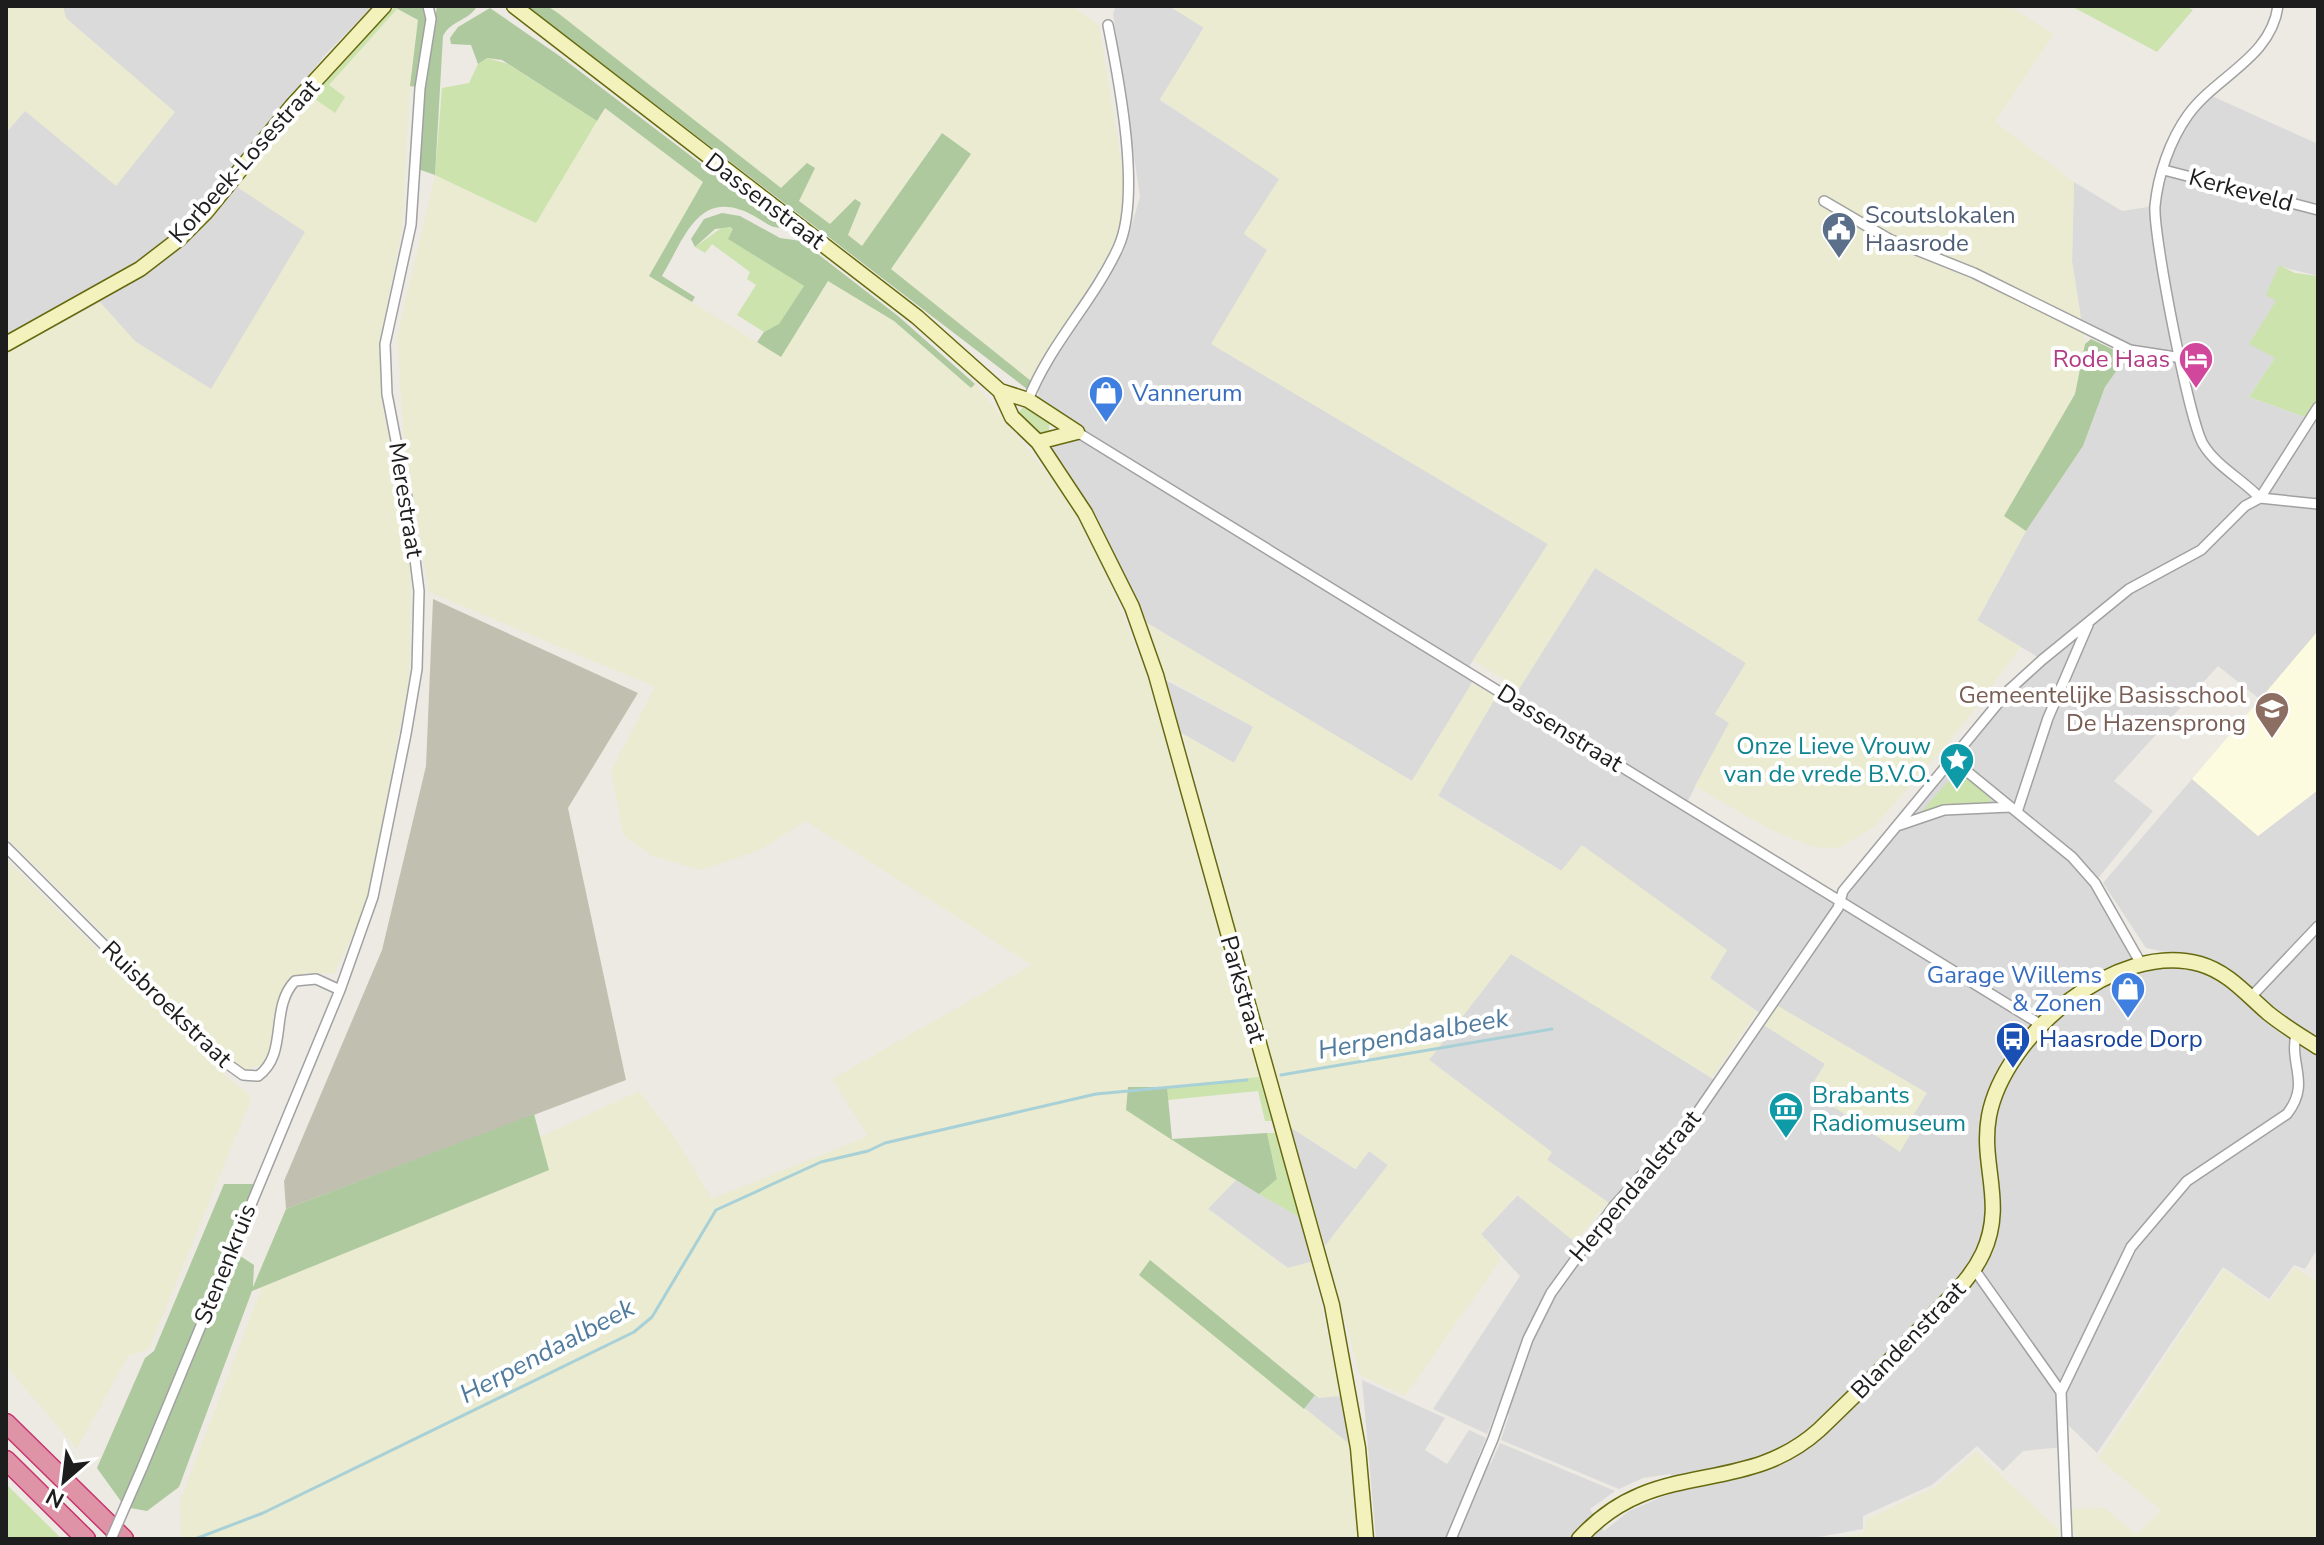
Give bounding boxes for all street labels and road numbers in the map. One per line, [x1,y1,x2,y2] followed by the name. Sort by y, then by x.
[162,72,327,250] street label: Korbeek-Losestraat
[699,145,832,257] street label: Dassenstraat
[2186,161,2296,219] street label: Kerkeveld
[381,440,431,561] street label: Merestraat
[1491,677,1629,780] street label: Dassenstraat
[1212,932,1274,1047] street label: Parkstraat
[95,934,239,1075] street label: Ruisbroekstraat
[1562,1103,1708,1269] street label: Herpendaalstraat
[186,1199,264,1329] street label: Stenenkruis
[1844,1274,1973,1406] street label: Blandenstraat

